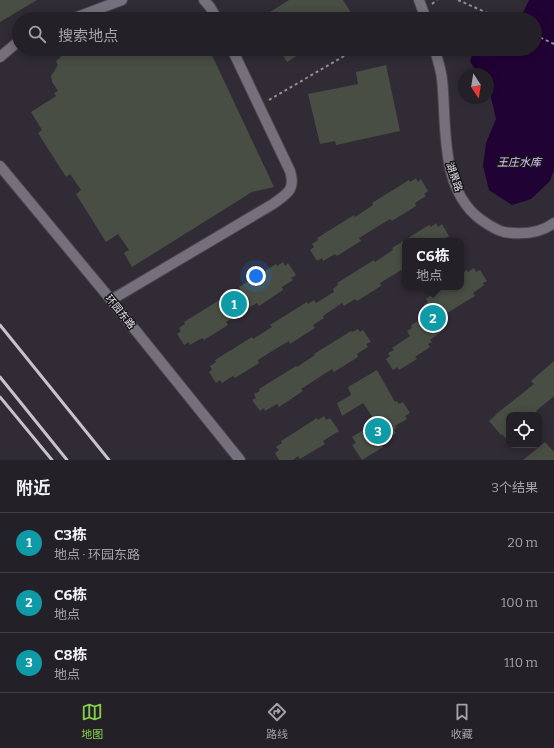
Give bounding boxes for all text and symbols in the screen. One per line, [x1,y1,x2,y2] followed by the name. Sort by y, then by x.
[12,12,542,56] search box
[26,23,48,45] icon: search
[58,27,118,45] text: 搜索地点
[458,68,494,104] north arrow
[497,156,543,169] water label: 王庄水库
[443,161,465,193] street label: 湖景路
[402,238,464,290] popup
[416,247,450,265] text: C6栋
[246,266,266,286] your location
[416,268,442,283] text: 地点
[221,289,247,319] pin: 1
[103,293,137,331] street label: 环园东路
[420,303,446,333] pin: 2
[506,412,542,448] map controls
[506,412,542,448] button: locate
[365,416,391,446] pin: 3
[16,478,50,499] text: 附近
[492,480,538,495] text: 3个结果
[54,526,87,544] text: C3栋
[26,535,32,550] text: 1
[508,535,538,550] text: 20 m
[54,547,140,562] text: 地点 · 环园东路
[54,586,87,604] text: C6栋
[25,595,33,610] text: 2
[501,595,538,610] text: 100 m
[54,607,80,622] text: 地点
[54,646,87,664] text: C8栋
[25,655,33,670] text: 3
[504,655,538,670] text: 110 m
[54,667,80,682] text: 地点
[81,701,103,741] tab: 地图
[266,701,288,741] tab: 路线
[451,701,473,741] tab: 收藏

